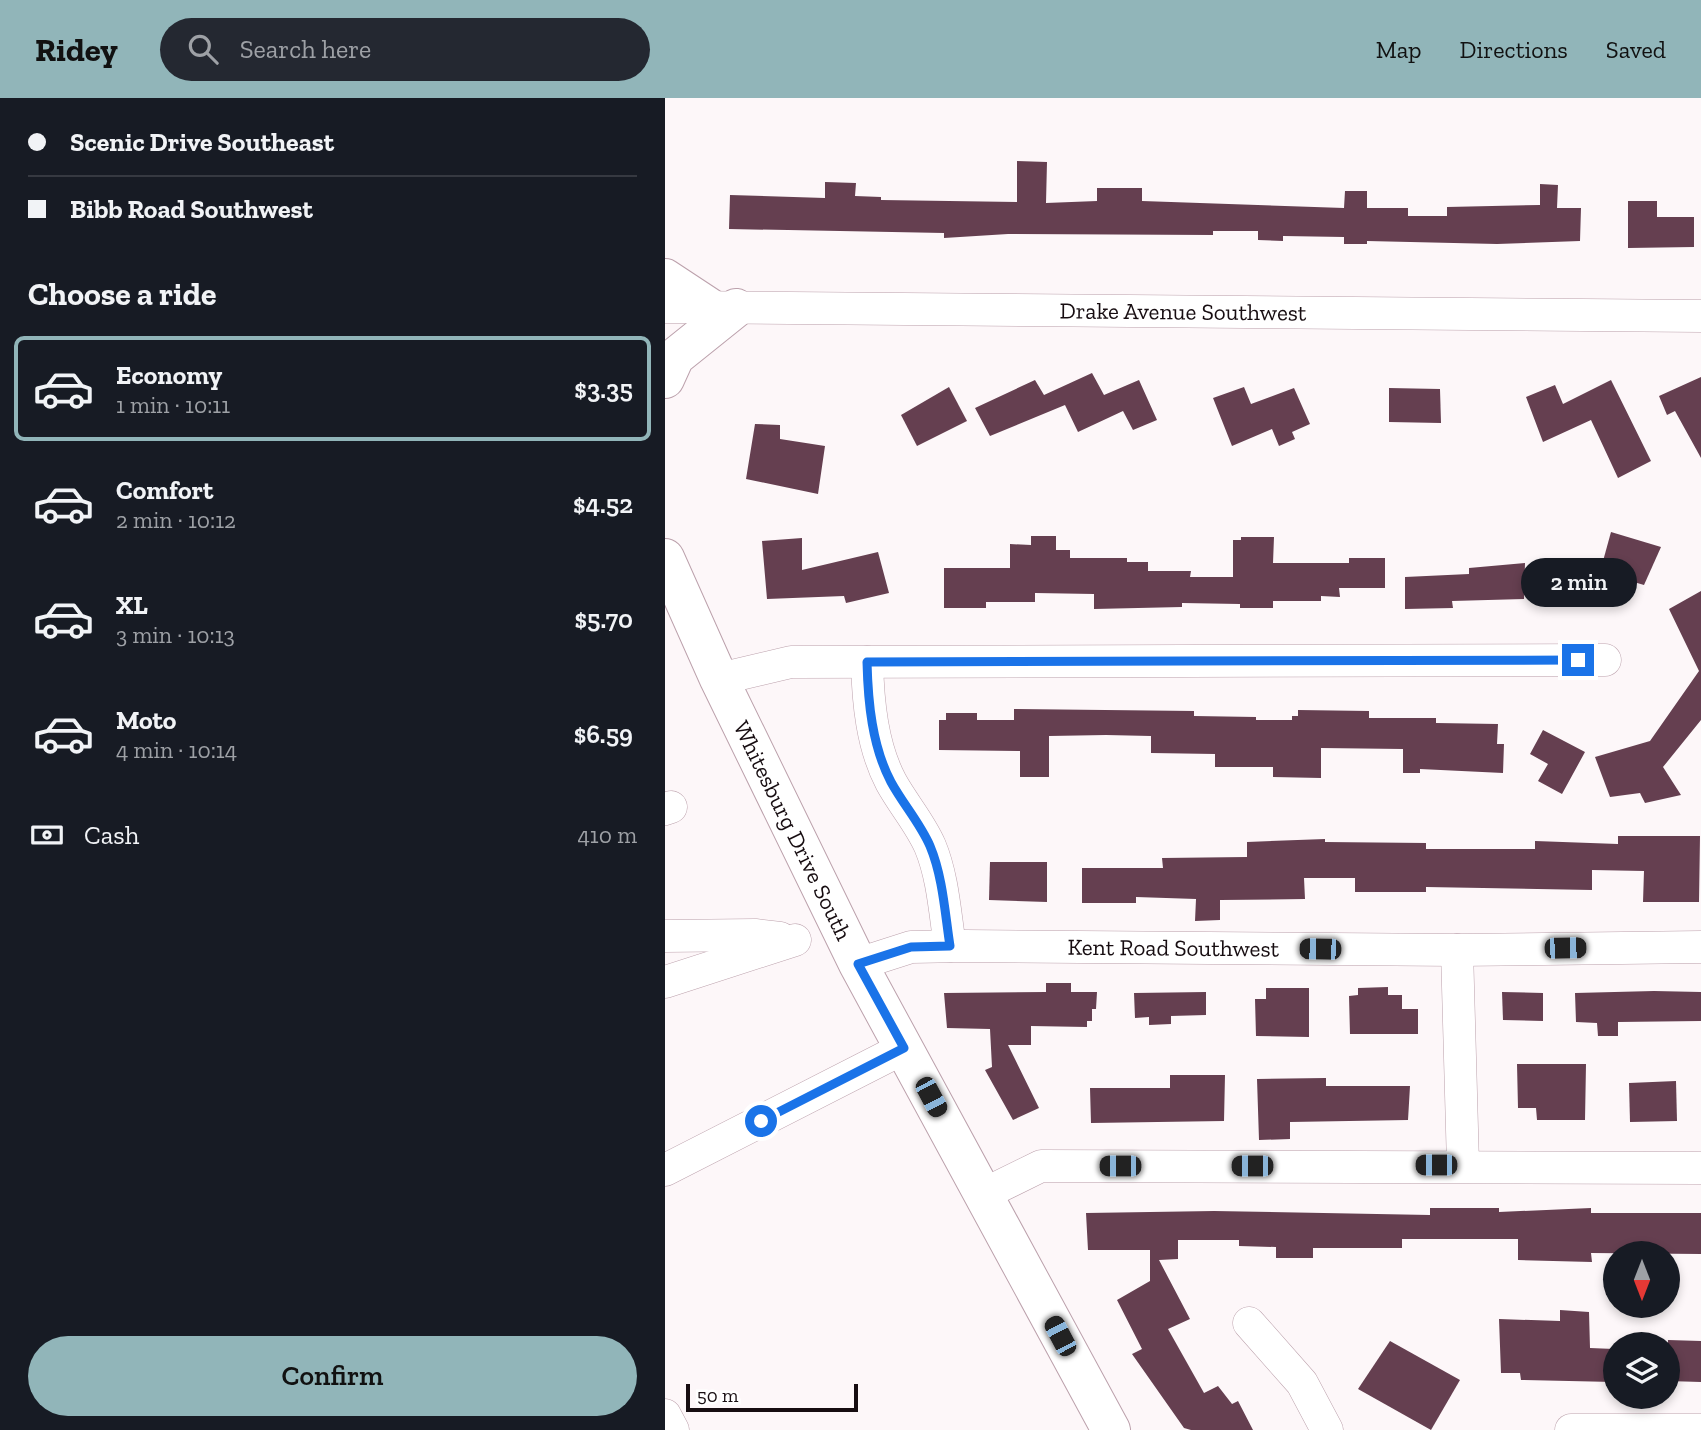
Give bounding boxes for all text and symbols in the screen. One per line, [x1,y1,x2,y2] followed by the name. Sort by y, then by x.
[160,18,650,81] search box
[35,30,118,69] text: Ridey
[184,30,222,68] icon: search
[240,33,371,65] text: Search here
[1376,35,1422,64] text: Map
[1460,35,1568,64] text: Directions
[1606,35,1666,64] text: Saved
[70,126,334,158] text: Scenic Drive Southeast
[70,193,313,225] text: Bibb Road Southwest
[28,275,216,313] text: Choose a ride
[1059,296,1307,327] street label: Drake Avenue Southwest
[32,357,95,420] icon: car
[116,359,222,391] text: Economy
[574,373,633,405] text: $3.35
[116,391,230,419] text: 1 min · 10:11
[32,472,95,535] icon: car
[116,474,213,506] text: Comfort
[573,488,633,520] text: $4.52
[116,506,236,534] text: 2 min · 10:12
[1520,559,1636,608] callout: 2 min
[1550,568,1608,596] text: 2 min
[32,587,95,650] icon: car
[116,589,148,621] text: XL
[574,603,633,635] text: $5.70
[116,621,235,649] text: 3 min · 10:13
[1562,644,1594,676] route end
[32,702,95,765] icon: car
[116,704,176,736] text: Moto
[727,716,858,945] street label: Whitesburg Drive South
[574,718,633,750] text: $6.59
[116,736,237,764] text: 4 min · 10:14
[28,816,66,854] icon: cash
[84,819,139,851] text: Cash
[577,821,637,849] text: 410 m
[1067,933,1280,963] street label: Kent Road Southwest
[1544,937,1587,959] car
[1299,938,1342,960] car
[912,1074,951,1120] car
[745,1105,777,1137] route start
[1416,1155,1458,1176] car
[1100,1156,1142,1177] car
[1232,1156,1274,1177] car
[1603,1241,1680,1318] north arrow
[1603,1241,1680,1409] map controls
[1041,1313,1080,1359] car
[1603,1332,1680,1409] button: layers
[28,1336,637,1416] button: Confirm
[686,1381,857,1413] scale bar
[697,1384,738,1407] text: 50 m

